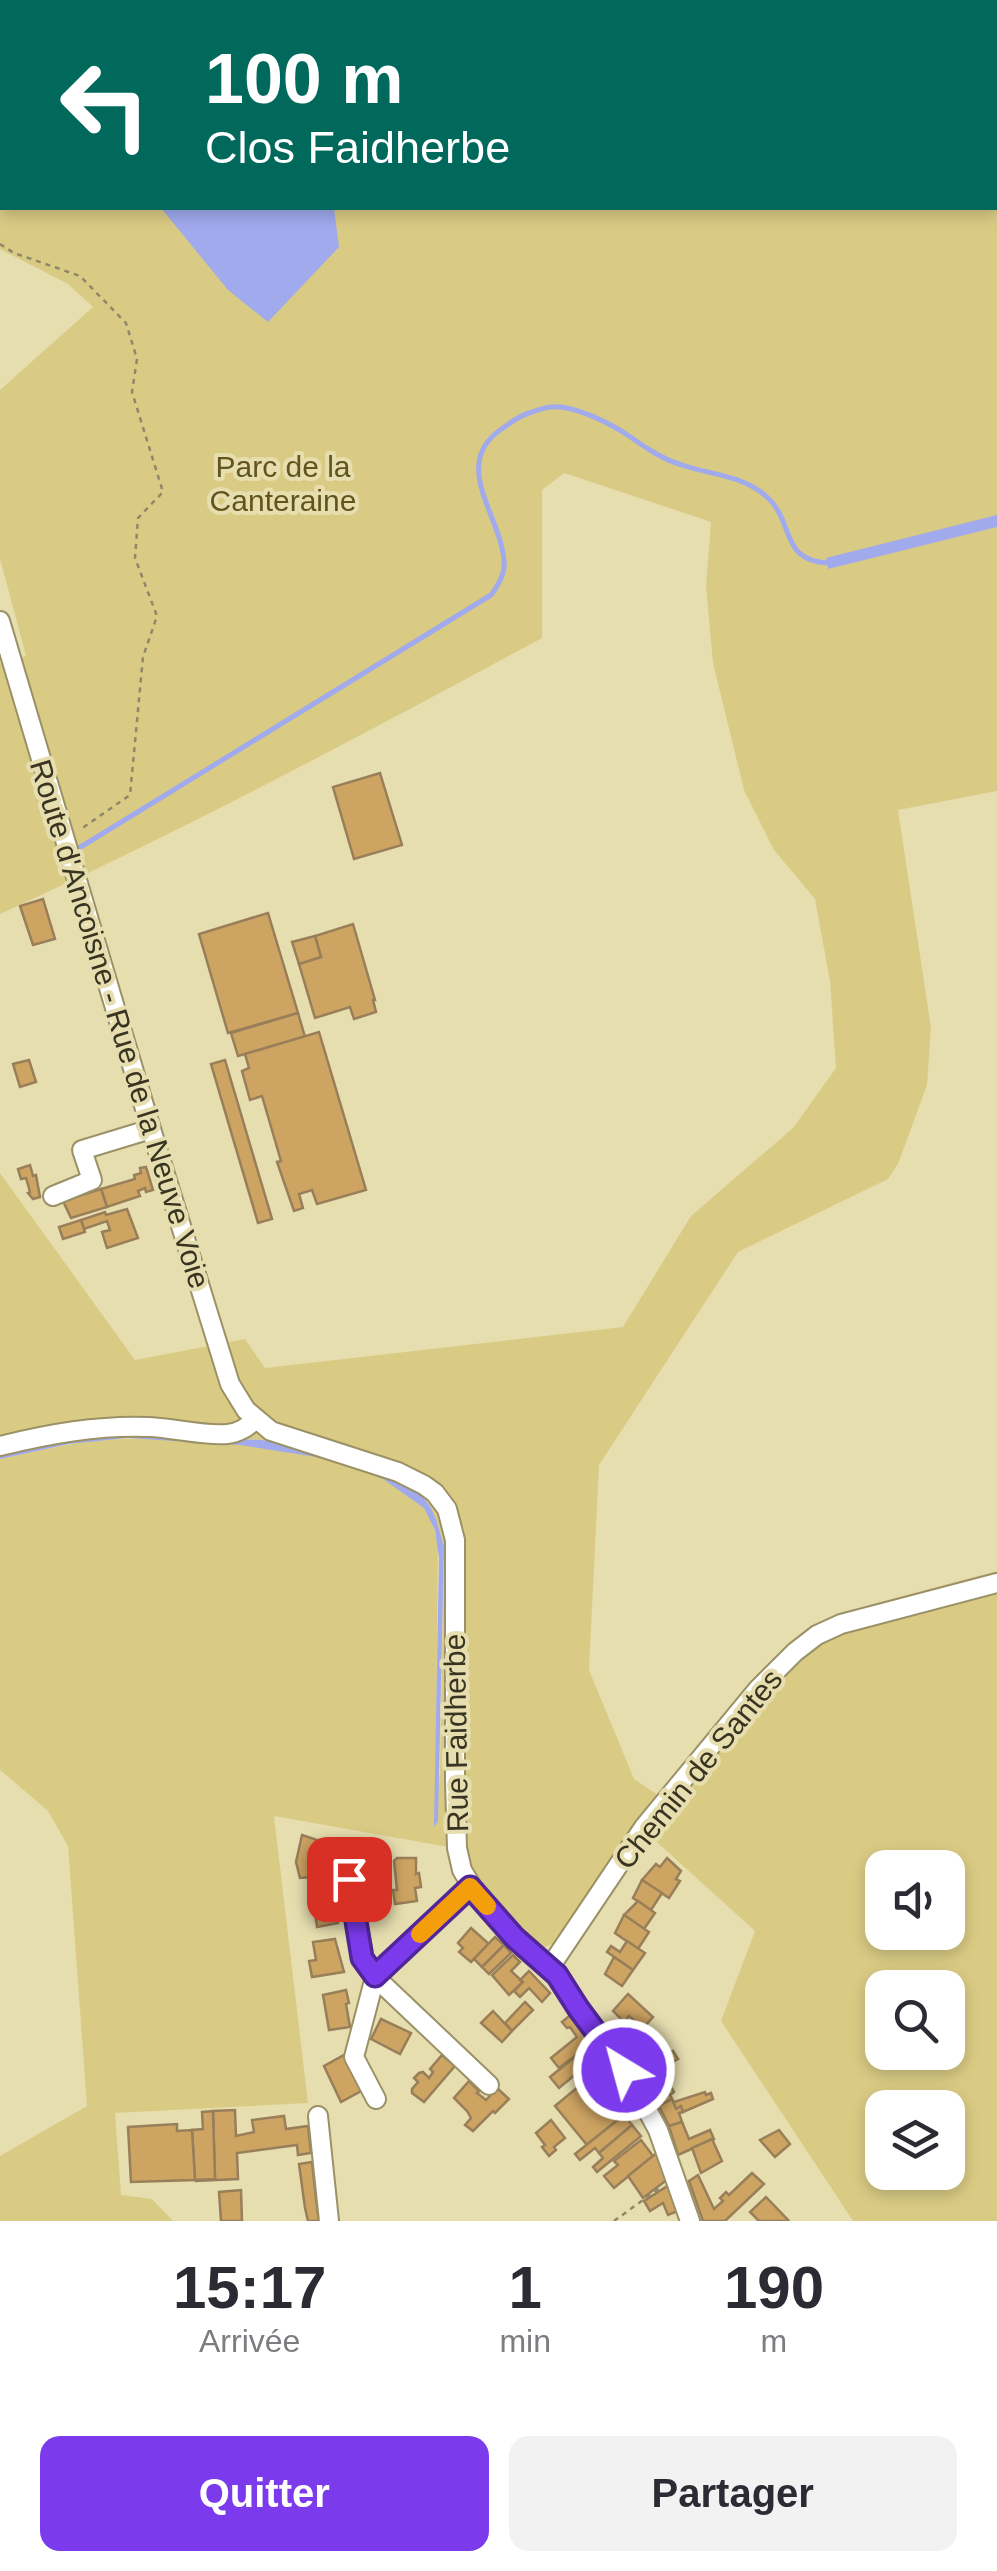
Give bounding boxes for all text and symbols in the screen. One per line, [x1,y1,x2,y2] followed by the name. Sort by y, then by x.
[40,40,170,170] icon: left
[205,40,403,118] text: 100 m
[205,122,510,173] text: Clos Faidherbe
[210,450,356,517] park label: Parc de la Canteraine
[24,756,216,1292] street label: Route d'Ancoisne - Rue de la Neuve Voie
[438,1633,474,1833] street label: Rue Faidherbe
[608,1663,788,1875] street label: Chemin de Santes
[307,1837,392,1922] pin
[865,1850,965,2190] map controls
[865,1850,965,1950] button: sound
[322,1852,377,1907] icon: arrive
[865,1970,965,2070] button: search
[572,2018,676,2122] position arrow
[865,2090,965,2190] button: layers
[173,2254,326,2321] text: 15:17
[508,2254,542,2321] text: 1
[724,2254,824,2321] text: 190
[199,2323,300,2359] text: Arrivée
[499,2323,551,2359] text: min
[761,2323,787,2359] text: m
[40,2436,489,2551] button: Quitter
[509,2436,957,2551] button: Partager

